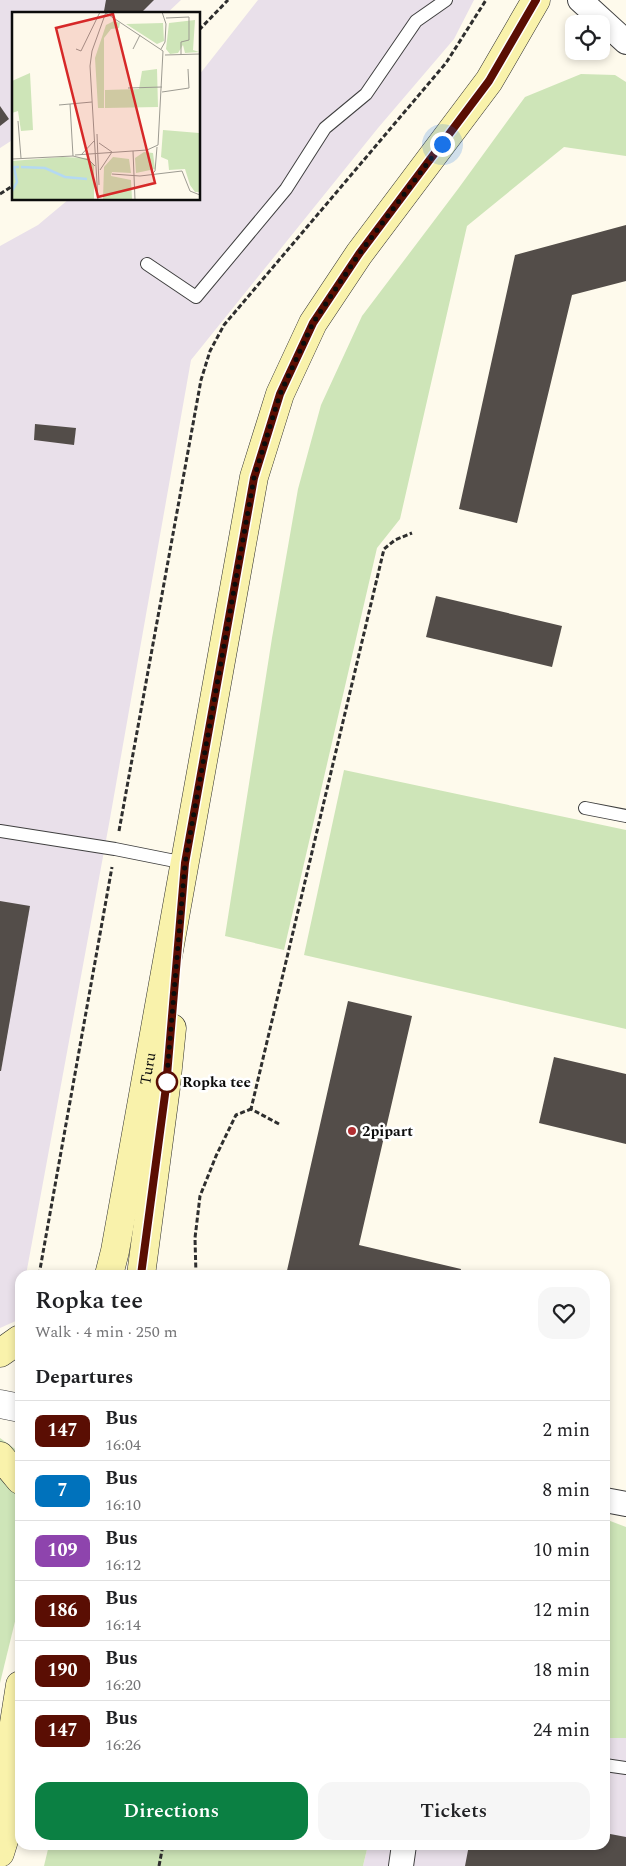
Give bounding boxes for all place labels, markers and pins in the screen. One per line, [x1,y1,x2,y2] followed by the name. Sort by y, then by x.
[156,1071,178,1093] marker: Ropka tee
[182,1071,251,1094] place label: Ropka tee
[362,1120,413,1143] place label: 2pipart
[346,1125,358,1137] marker: 2pipart

